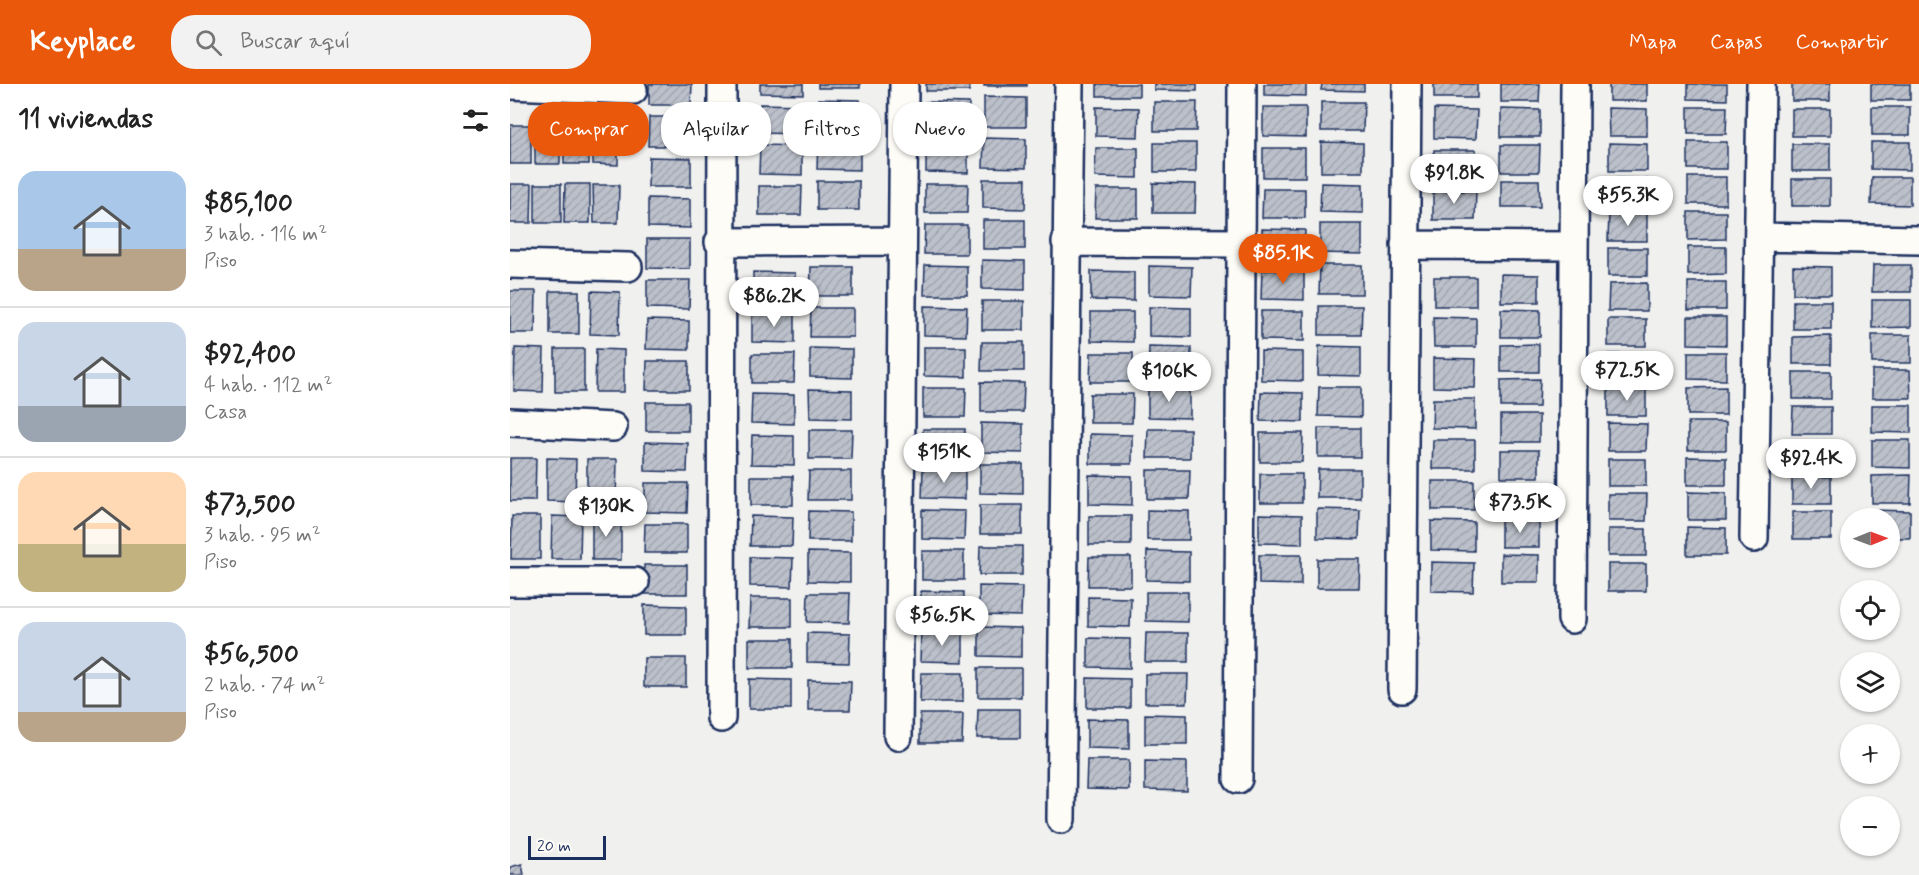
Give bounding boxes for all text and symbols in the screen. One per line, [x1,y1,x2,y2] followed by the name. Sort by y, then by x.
[171,15,591,69] search box
[30,24,135,61] text: Keyplace
[192,26,225,59] icon: search
[240,28,351,56] text: Buscar aquí
[1629,28,1677,56] text: Mapa
[1710,28,1763,56] text: Capas
[1796,28,1889,56] text: Compartir
[528,102,649,156] chip: Comprar
[661,102,771,156] chip: Alquilar
[783,102,881,156] chip: Filtros
[893,102,987,156] chip: Nuevo
[18,103,153,137] text: 11 viviendas
[459,104,492,137] icon: filters
[1405,154,1503,205] pin: $91.8K
[1424,160,1484,187] text: $91.8K
[1579,176,1677,227] pin: $55.3K
[1597,182,1659,209] text: $55.3K
[204,187,293,221] text: $85,100
[66,195,138,267] icon: home
[204,221,327,248] text: 3 hab. · 116 m²
[1234,234,1332,285] pin: $85.1K
[1253,240,1313,267] text: $85.1K
[204,248,237,275] text: Piso
[725,277,823,328] pin: $86.2K
[743,283,805,310] text: $86.2K
[204,338,296,372] text: $92,400
[66,346,138,418] icon: home
[1578,351,1676,402] pin: $72.5K
[1127,352,1211,403] pin: $106K
[1595,357,1659,384] text: $72.5K
[1141,358,1197,385] text: $106K
[204,372,332,399] text: 4 hab. · 112 m²
[204,399,247,426] text: Casa
[902,433,986,484] pin: $151K
[917,439,971,466] text: $151K
[1762,439,1860,490] pin: $92.4K
[1780,445,1842,472] text: $92.4K
[1471,483,1569,534] pin: $73.5K
[564,487,648,538] pin: $130K
[204,488,296,522] text: $73,500
[1489,489,1551,516] text: $73.5K
[578,493,634,520] text: $130K
[66,496,138,568] icon: home
[1840,508,1900,568] north arrow
[1840,508,1900,856] map controls
[204,522,321,549] text: 3 hab. · 95 m²
[204,549,237,576] text: Piso
[1840,580,1900,640] button: locate
[893,596,991,647] pin: $56.5K
[909,602,975,629] text: $56.5K
[204,638,299,672] text: $56,500
[66,646,138,718] icon: home
[1840,652,1900,712] button: layers
[204,672,325,699] text: 2 hab. · 74 m²
[204,699,237,726] text: Piso
[1840,724,1900,784] button: +
[1840,796,1900,856] button: −
[528,833,606,860] scale bar
[537,836,571,857] text: 20 m

